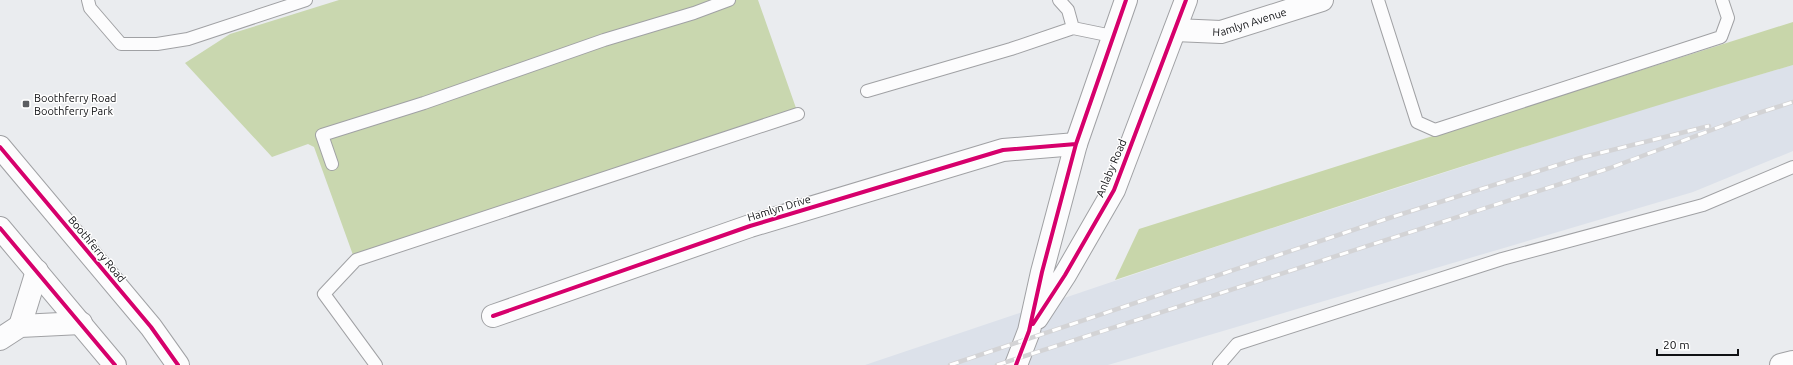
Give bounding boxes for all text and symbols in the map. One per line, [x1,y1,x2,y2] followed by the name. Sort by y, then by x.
[1212,6,1288,38] street label: Hamlyn Avenue
[34,92,116,117] place label: Boothferry Road Boothferry Park
[21,99,31,109] marker: Boothferry Road Boothferry Park
[1093,137,1129,199] street label: Anlaby Road
[746,193,812,223] street label: Hamlyn Drive
[66,214,128,284] street label: Boothferry Road
[1657,331,1738,357] scale bar
[1663,338,1690,351] text: 20 m

